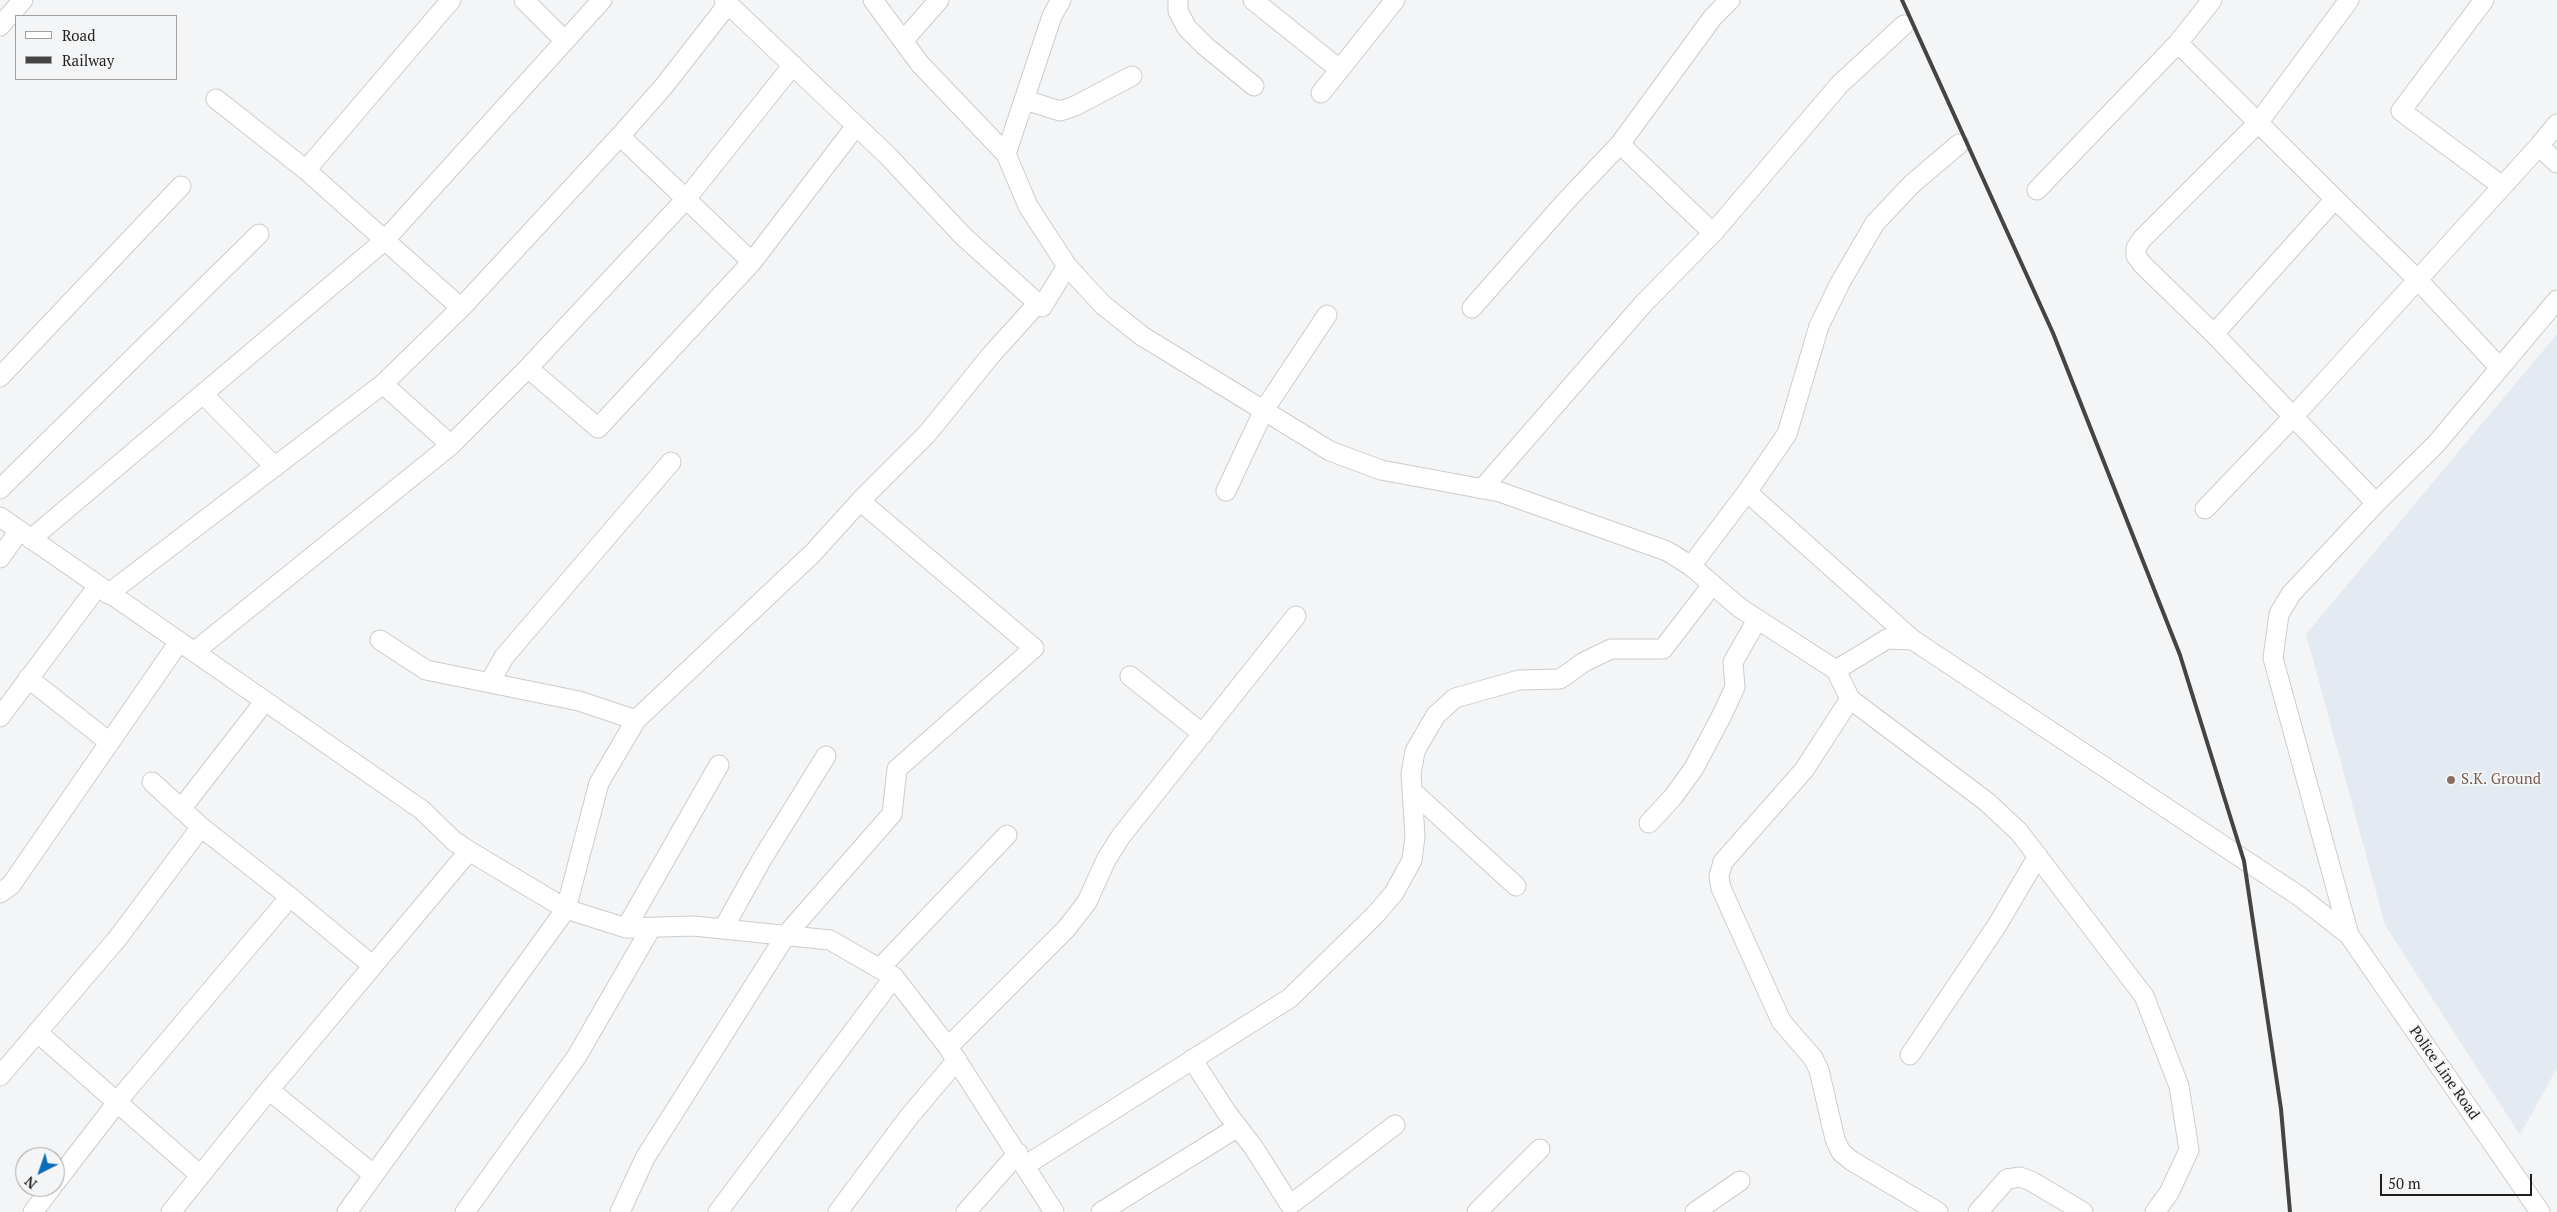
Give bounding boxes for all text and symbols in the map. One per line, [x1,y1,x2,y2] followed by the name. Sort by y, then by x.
[15,15,178,80] legend
[62,25,95,45] text: Road
[62,50,114,70] text: Railway
[2461,771,2541,789] place label: S.K. Ground
[2445,774,2457,786] marker: S.K. Ground
[2405,1023,2483,1123] street label: Police Line Road
[15,1147,65,1197] north arrow
[2382,1164,2534,1196] scale bar
[20,1172,41,1194] text: N
[2388,1173,2421,1193] text: 50 m

